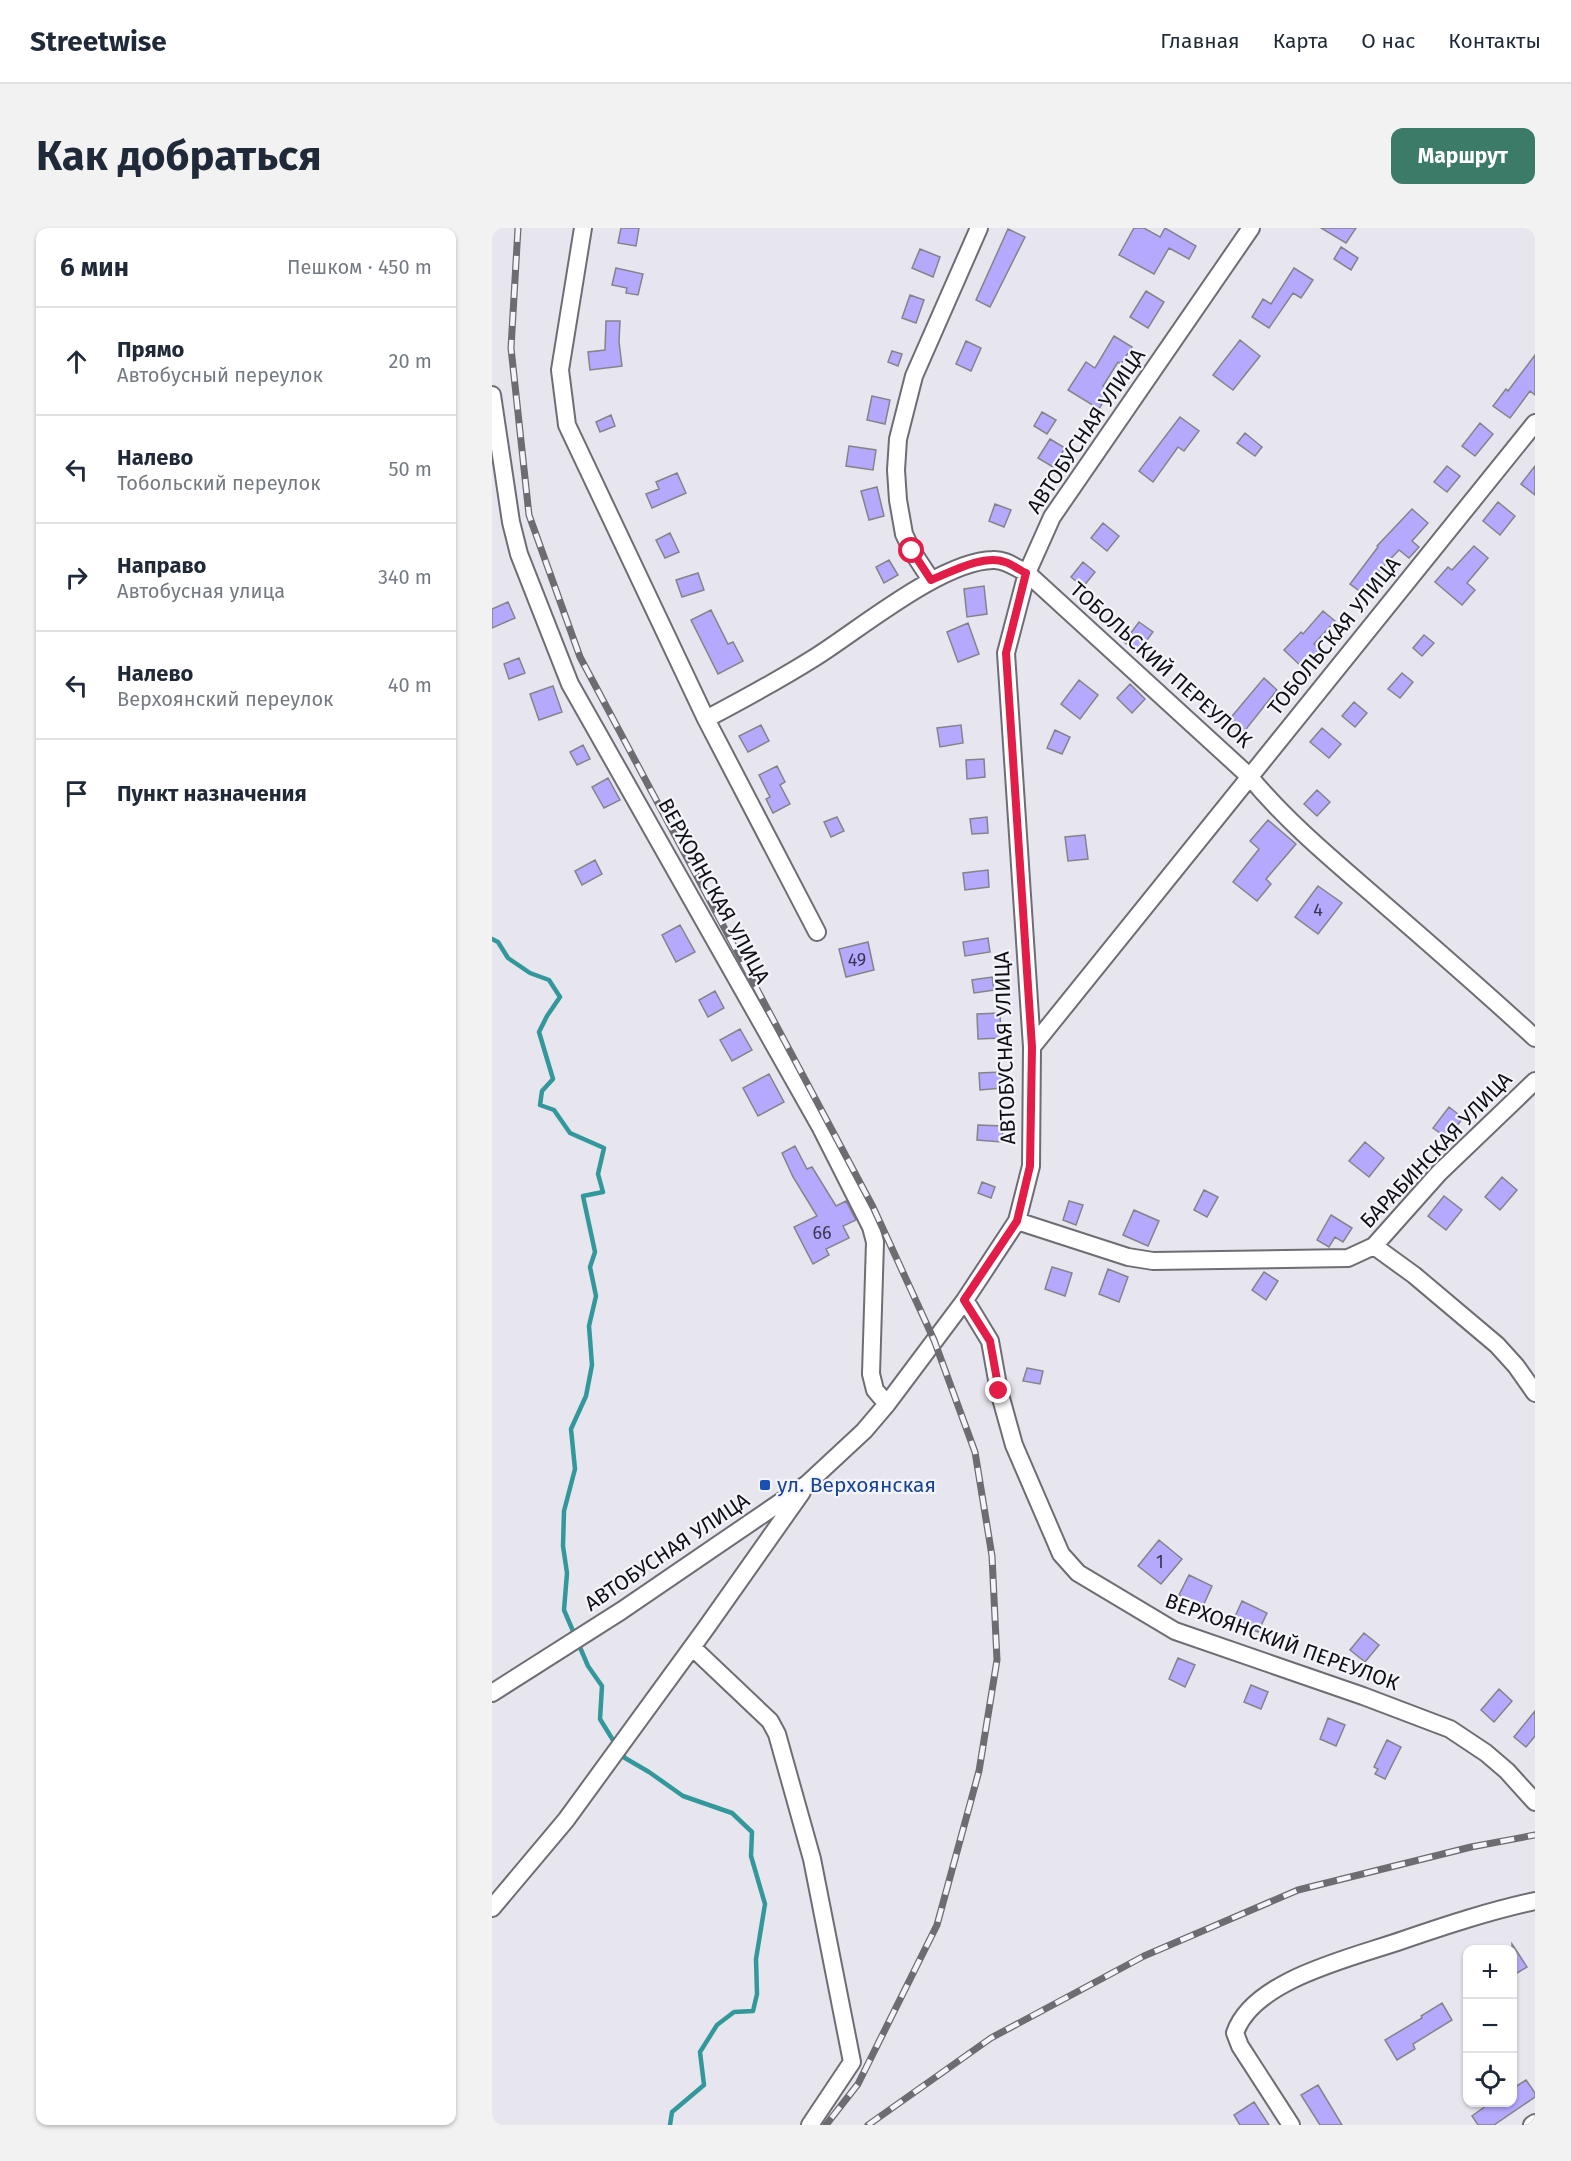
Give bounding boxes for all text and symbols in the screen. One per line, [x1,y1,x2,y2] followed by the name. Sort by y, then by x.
[30,25,167,58] text: Streetwise
[1160,28,1240,54] text: Главная
[1273,28,1328,54] text: Карта
[1361,28,1415,54] text: О нас
[1448,28,1541,54] text: Контакты
[1391,128,1535,184] button: Маршрут
[36,131,322,181] text: Как добраться
[60,252,129,283] text: 6 мин
[287,255,432,279] text: Пешком · 450 m
[117,336,184,363] text: Прямо
[1021,344,1151,518] street label: АВТОБУСНАЯ УЛИЦА
[60,345,93,378] icon: ahead
[389,349,432,373] text: 20 m
[117,363,323,387] text: Автобусный переулок
[117,444,193,471] text: Налево
[60,453,93,486] icon: left
[388,457,432,481] text: 50 m
[117,471,321,495] text: Тобольский переулок
[898,537,924,563] route start
[117,552,206,579] text: Направо
[1262,552,1406,720] street label: ТОБОЛЬСКАЯ УЛИЦА
[60,561,93,594] icon: right
[378,565,432,589] text: 340 m
[1065,577,1258,754] street label: ТОБОЛЬСКИЙ ПЕРЕУЛОК
[117,579,285,603] text: Автобусная улица
[117,660,193,687] text: Налево
[60,669,93,702] icon: left
[388,673,432,697] text: 40 m
[117,687,333,711] text: Верхоянский переулок
[60,777,93,810] icon: arrive
[117,780,307,807] text: Пункт назначения
[652,794,776,988] street label: ВЕРХОЯНСКАЯ УЛИЦА
[1313,899,1323,921] house number: 4
[848,949,866,971] house number: 49
[989,951,1021,1145] street label: АВТОБУСНАЯ УЛИЦА
[1355,1066,1517,1234] street label: БАРАБИНСКАЯ УЛИЦА
[812,1222,832,1244] house number: 66
[985,1377,1011,1403] route end
[777,1472,936,1498] place label: ул. Верхоянская
[758,1478,772,1492] marker: ул. Верхоянская
[580,1487,754,1617] street label: АВТОБУСНАЯ УЛИЦА
[1156,1551,1164,1573] house number: 1
[1162,1588,1403,1697] street label: ВЕРХОЯНСКИЙ ПЕРЕУЛОК
[1463,1945,1517,2107] map controls
[1463,1945,1517,1999] button: +
[1463,1999,1517,2053] button: −
[1463,2053,1517,2107] button: locate

